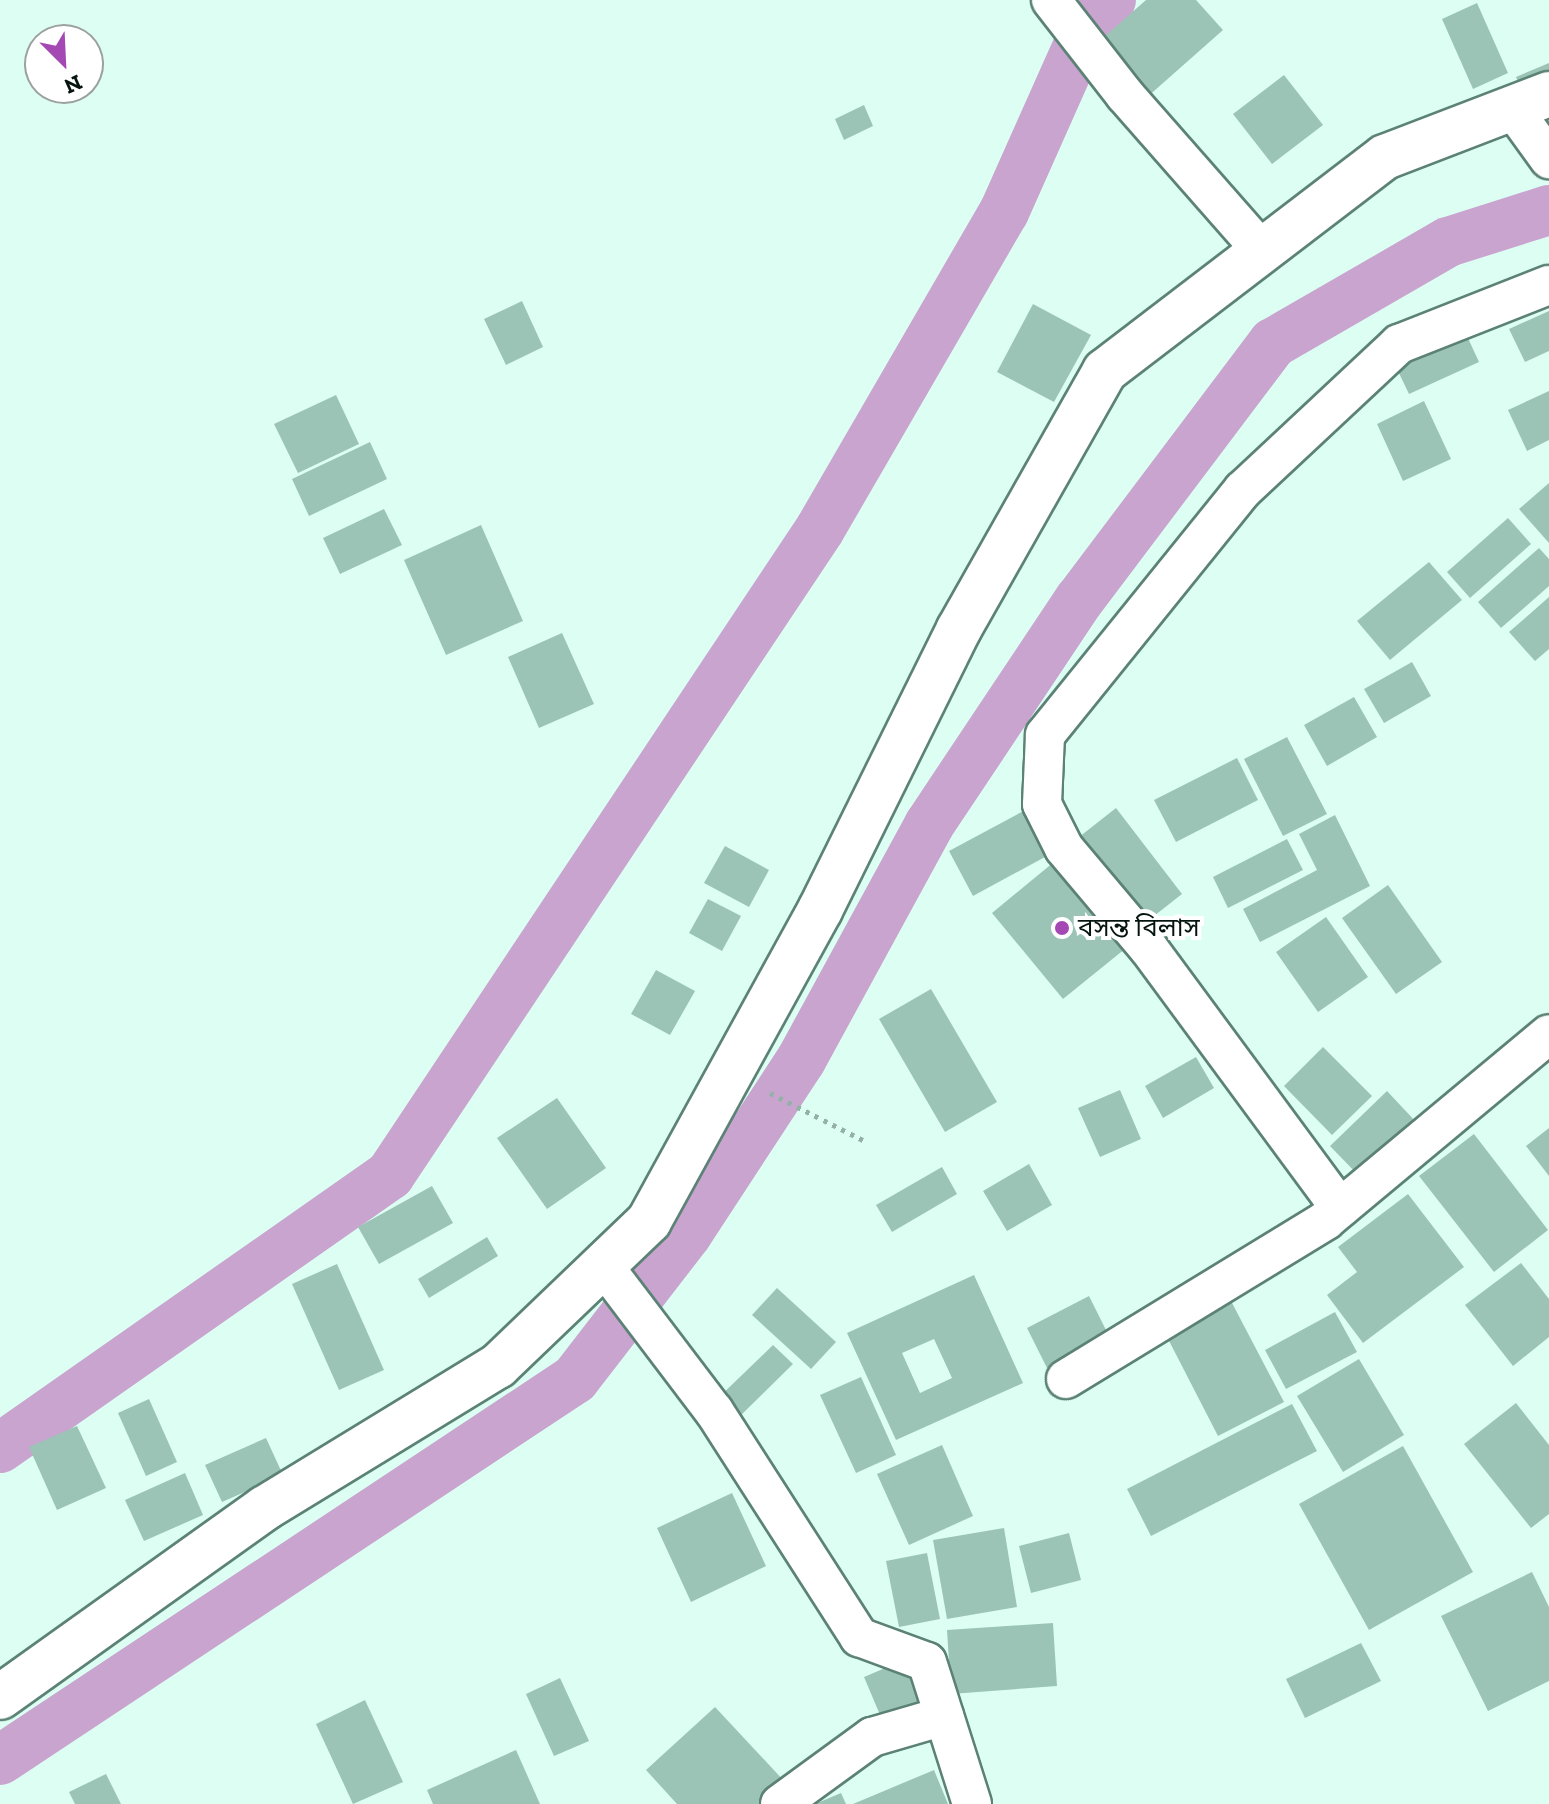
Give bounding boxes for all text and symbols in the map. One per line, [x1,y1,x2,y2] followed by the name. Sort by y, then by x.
[24,24,104,104] north arrow
[60,69,86,100] text: N
[1078,912,1200,944] place label: বসন্ত বিলাস
[1053,919,1071,937] marker: বসন্ত বিলাস

